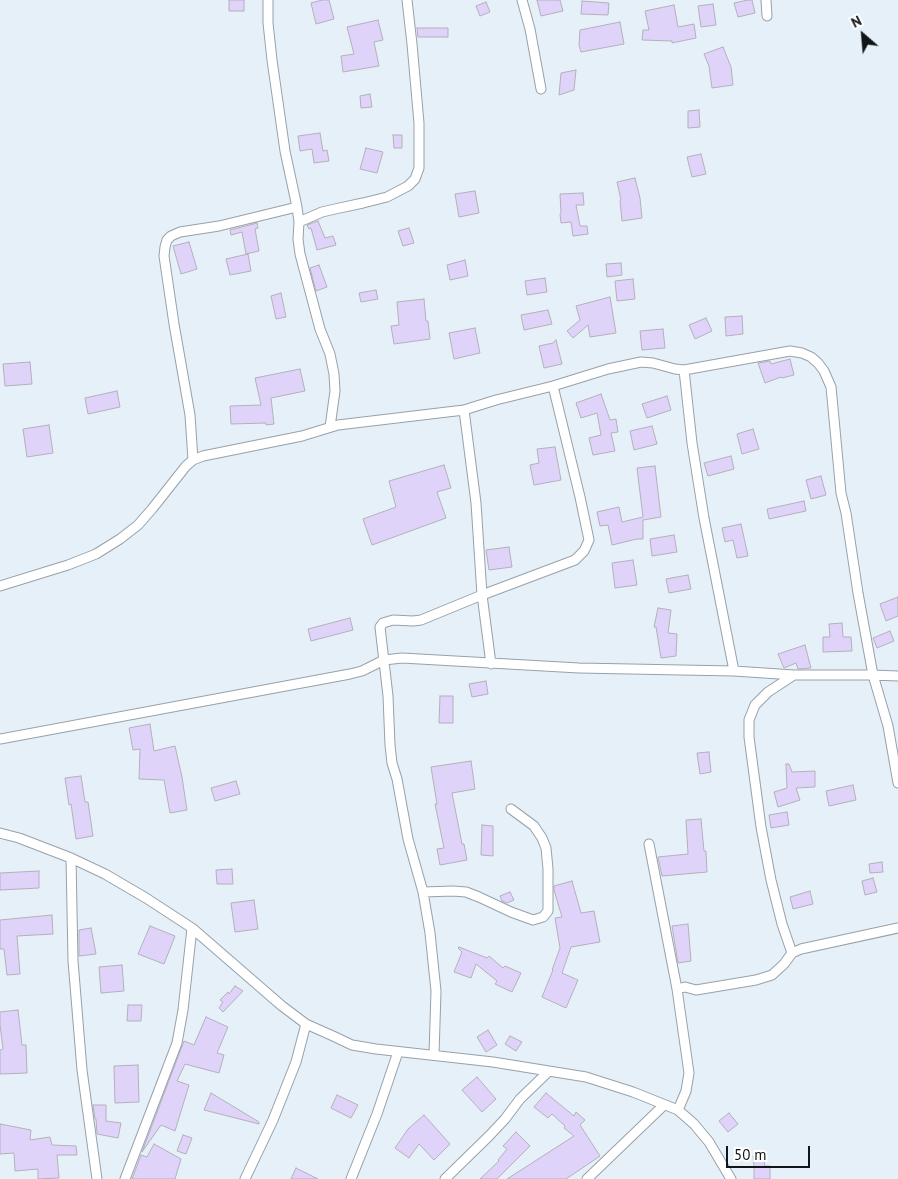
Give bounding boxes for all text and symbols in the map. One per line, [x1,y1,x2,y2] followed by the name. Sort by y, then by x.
[838,10,888,60] north arrow
[848,12,864,32] text: N
[728,1136,812,1168] scale bar
[734,1145,767,1164] text: 50 m

